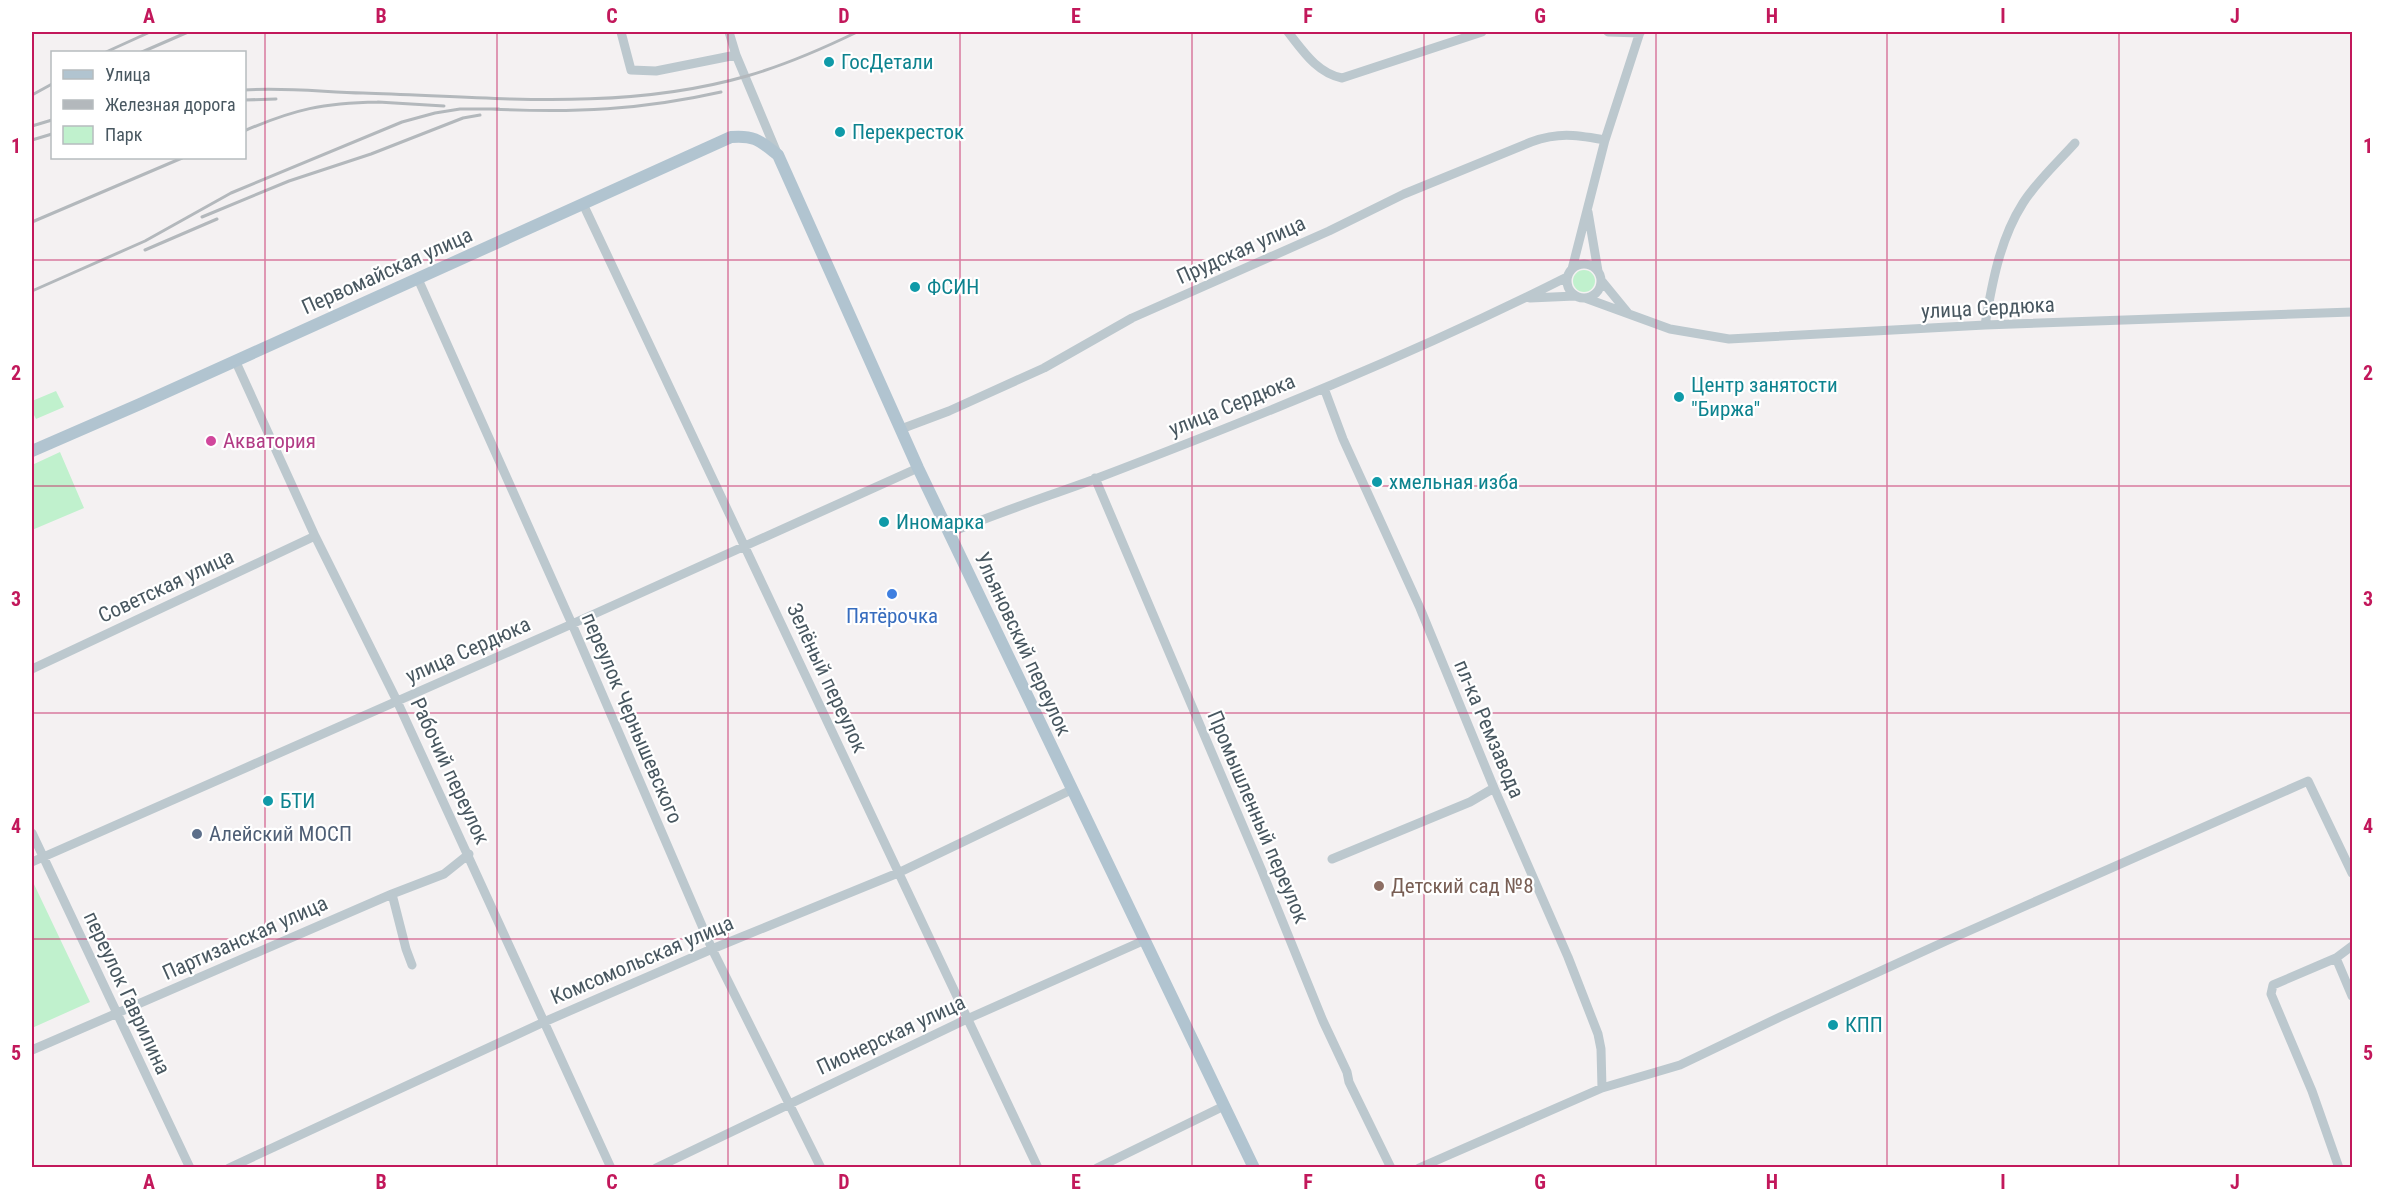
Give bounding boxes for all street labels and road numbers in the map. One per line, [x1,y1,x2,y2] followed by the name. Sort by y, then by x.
[1173,211,1309,289] street label: Прудская улица
[298,223,476,319] street label: Первомайская улица
[1921,293,2055,323] street label: улица Сердюка
[1165,369,1299,441] street label: улица Сердюка
[95,544,237,628] street label: Советская улица
[970,548,1076,740] street label: Ульяновский переулок
[782,599,872,757] street label: Зелёный переулок
[577,609,687,827] street label: переулок Чернышевского
[402,612,534,688] street label: улица Сердюка
[1449,656,1529,802] street label: пл-ка Ремзавода
[406,694,494,848] street label: Рабочий переулок
[1202,707,1314,927] street label: Промышленный переулок
[159,891,331,985] street label: Партизанская улица
[79,908,175,1078] street label: переулок Гаврилина
[547,911,737,1009] street label: Комсомольская улица
[813,990,969,1080] street label: Пионерская улица

